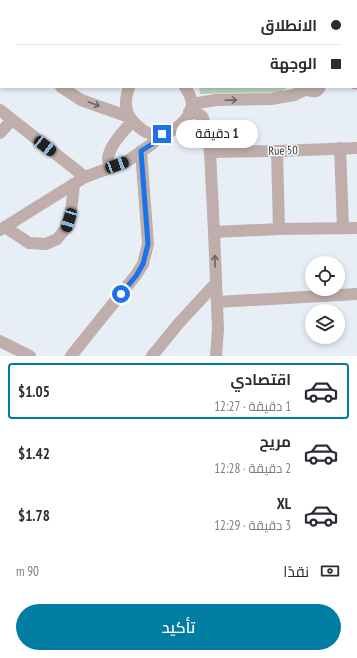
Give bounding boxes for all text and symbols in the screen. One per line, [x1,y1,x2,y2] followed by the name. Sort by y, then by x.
[261,16,317,35] text: الانطلاق
[270,54,317,73] text: الوجهة
[224,96,237,103] one-way arrow
[87,101,99,109] one-way arrow
[176,120,258,148] callout: 1 دقيقة
[153,125,171,143] route end
[195,125,239,142] text: 1 دقيقة
[32,134,58,158] car
[268,142,298,158] street label: Rue 50
[104,155,130,175] car
[60,207,78,233] car
[211,255,219,268] one-way arrow
[305,256,345,344] map controls
[305,256,345,296] button: locate
[112,285,130,303] route start
[305,304,345,344] button: layers
[231,370,291,389] text: اقتصادي
[303,373,339,409] icon: car
[18,382,50,401] text: $1.05
[214,398,291,415] text: 1 دقيقة · 12:27
[259,432,291,451] text: مريح
[303,435,339,471] icon: car
[18,444,50,463] text: $1.42
[214,460,291,477] text: 2 دقيقة · 12:28
[277,494,291,513] text: XL
[303,497,339,533] icon: car
[18,506,50,525] text: $1.78
[214,517,291,534] text: 3 دقيقة · 12:29
[319,560,341,582] icon: cash
[283,562,309,581] text: نقدًا
[16,563,39,580] text: 90 m
[16,604,341,650] button: تأكيد

